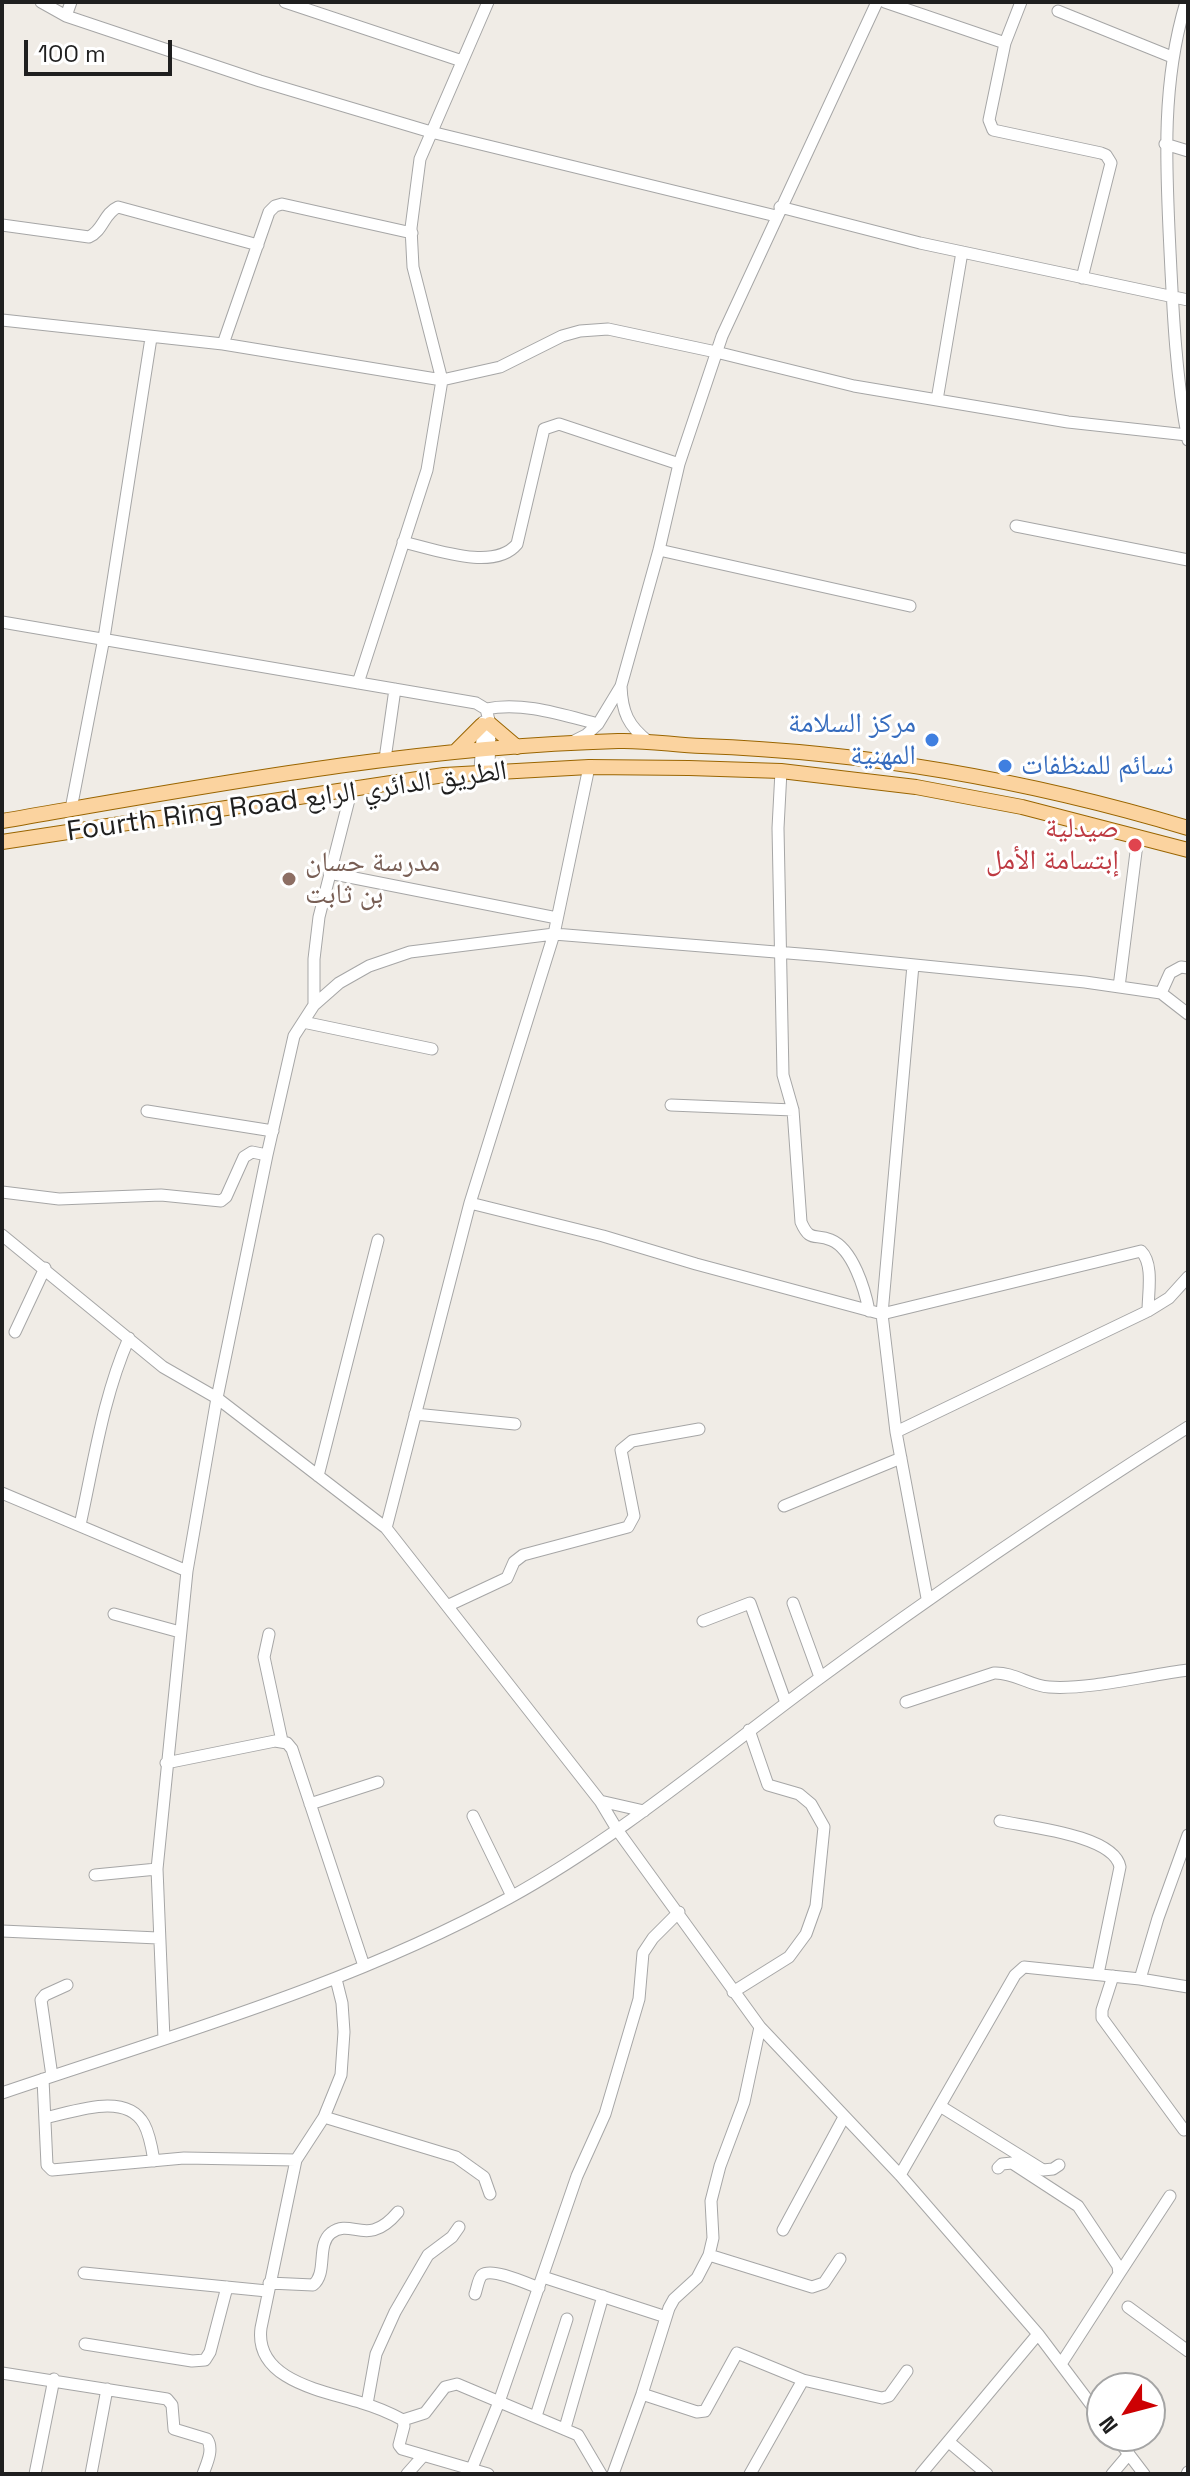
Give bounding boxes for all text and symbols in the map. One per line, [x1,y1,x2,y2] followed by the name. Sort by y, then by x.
[28,24,176,74] scale bar
[38,38,106,69] text: 100 m
[788,707,916,773] place label: مركز السلامة المهنية
[923,731,941,749] marker: مركز السلامة المهنية
[1021,749,1174,783] place label: نسائم للمنظفات
[65,754,509,850] street label: Fourth Ring Road الطريق الدائري الرابع
[996,757,1014,775] marker: نسائم للمنظفات
[986,812,1119,878] place label: صيدلية إبتسامة الأمل
[1126,836,1144,854] marker: صيدلية إبتسامة الأمل
[305,846,440,912] place label: مدرسة حسان بن ثابت
[280,870,298,888] marker: مدرسة حسان بن ثابت
[1086,2372,1166,2452] north arrow
[1093,2411,1124,2439] text: N

